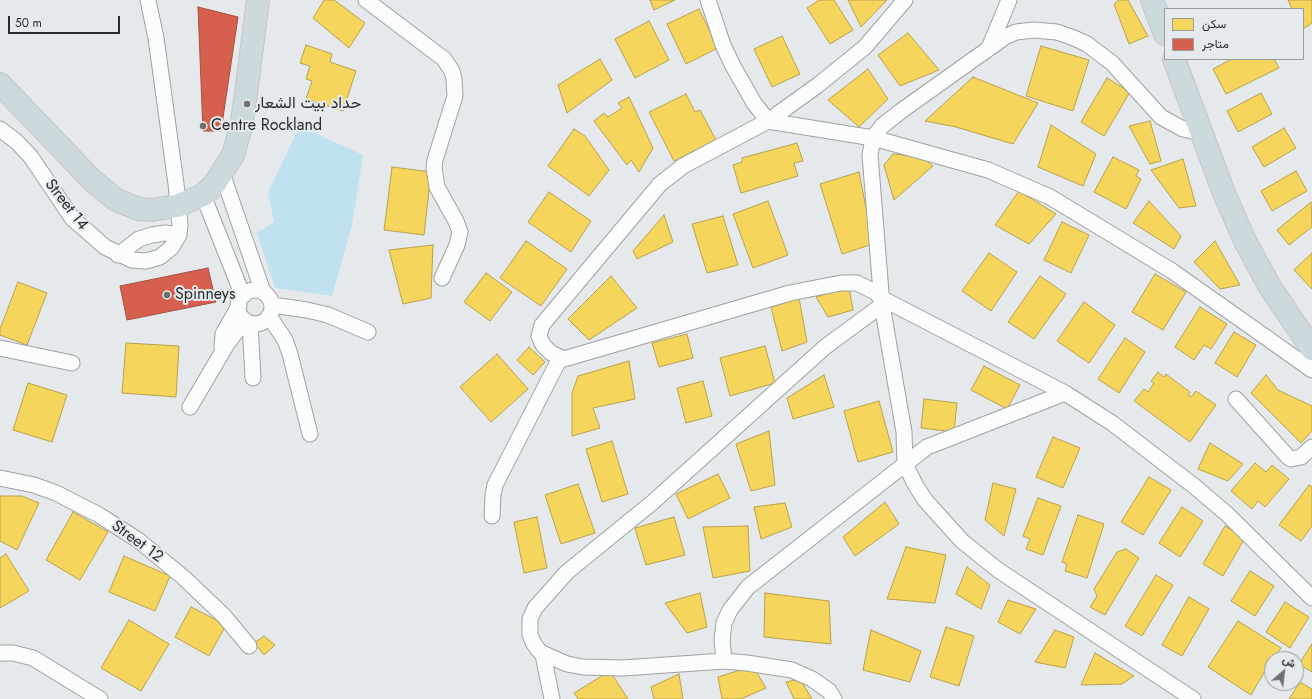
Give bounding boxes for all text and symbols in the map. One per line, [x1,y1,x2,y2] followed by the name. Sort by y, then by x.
[10,8,122,34] scale bar
[1164,8,1304,60] legend
[15,14,42,32] text: 50 m
[1202,15,1226,33] text: سكن
[1202,35,1229,53] text: متاجر
[255,94,361,114] place label: حداد بيت الشعار
[242,99,252,109] marker: حداد بيت الشعار
[211,116,322,136] place label: Centre Rockland
[198,121,208,131] marker: Centre Rockland
[40,176,92,234] street label: Street 14
[175,285,235,305] place label: Spinneys
[162,290,172,300] marker: Spinneys
[107,517,167,567] street label: Street 12
[1264,651,1304,691] north arrow
[1280,651,1299,671] text: ش

